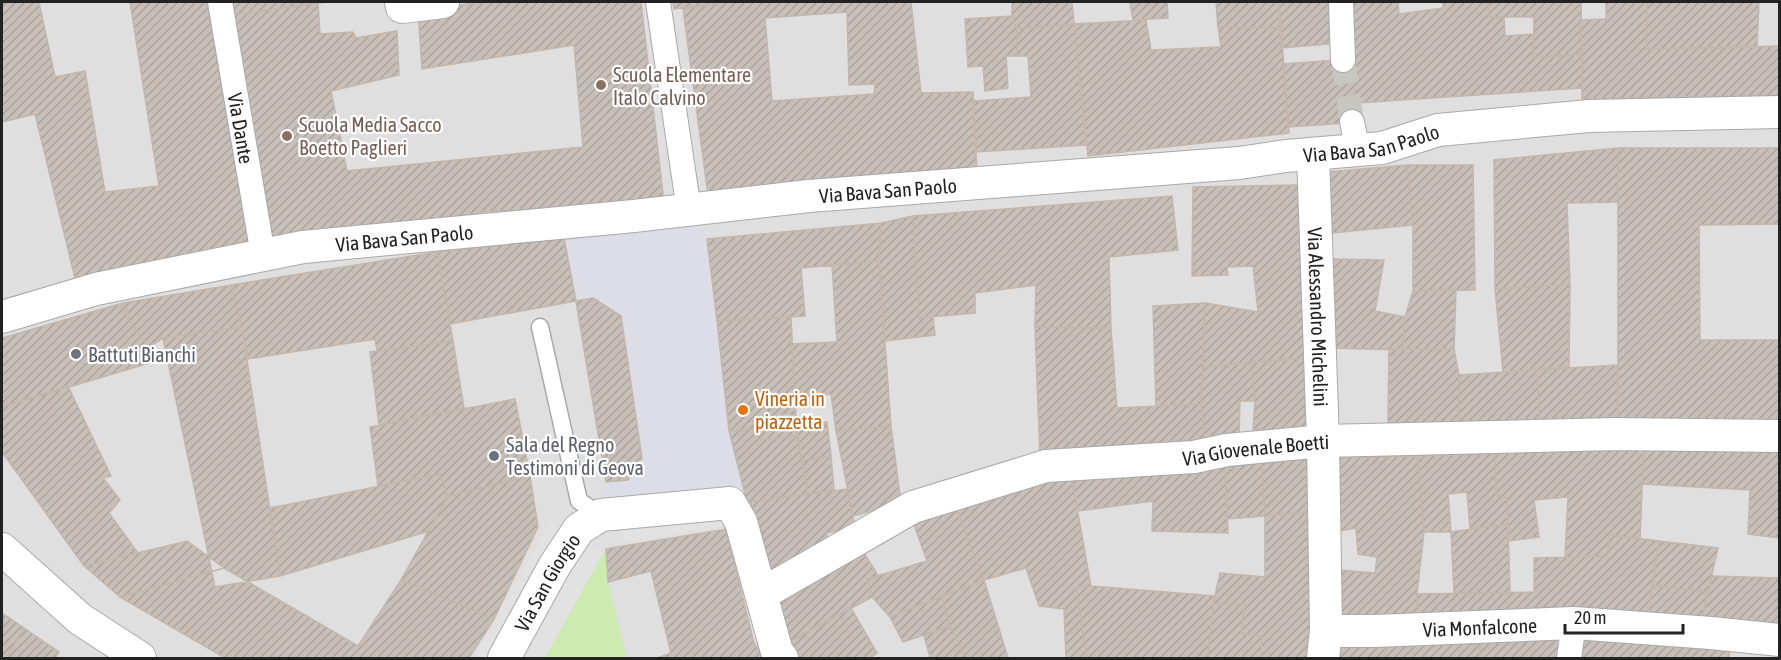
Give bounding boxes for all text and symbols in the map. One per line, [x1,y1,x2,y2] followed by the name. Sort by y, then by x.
[613,63,751,109] place label: Scuola Elementare Italo Calvino
[594,78,608,92] marker: Scuola Elementare Italo Calvino
[224,91,259,165] street label: Via Dante
[299,113,442,159] place label: Scuola Media Sacco Boetto Paglieri
[1302,119,1442,166] street label: Via Bava San Paolo
[280,129,294,143] marker: Scuola Media Sacco Boetto Paglieri
[818,173,958,207] street label: Via Bava San Paolo
[334,220,474,255] street label: Via Bava San Paolo
[1304,227,1333,407] street label: Via Alessandro Michelini
[88,343,196,366] place label: Battuti Bianchi
[69,347,83,361] marker: Battuti Bianchi
[755,387,825,433] place label: Vineria in piazzetta
[736,403,750,417] marker: Vineria in piazzetta
[1182,429,1329,469] street label: Via Giovenale Boetti
[506,433,644,479] place label: Sala del Regno Testimoni di Geova
[487,449,501,463] marker: Sala del Regno Testimoni di Geova
[509,529,584,635] street label: Via San Giorgio
[1565,597,1684,635] scale bar
[1574,607,1606,628] text: 20 m
[1422,613,1538,641] street label: Via Monfalcone

